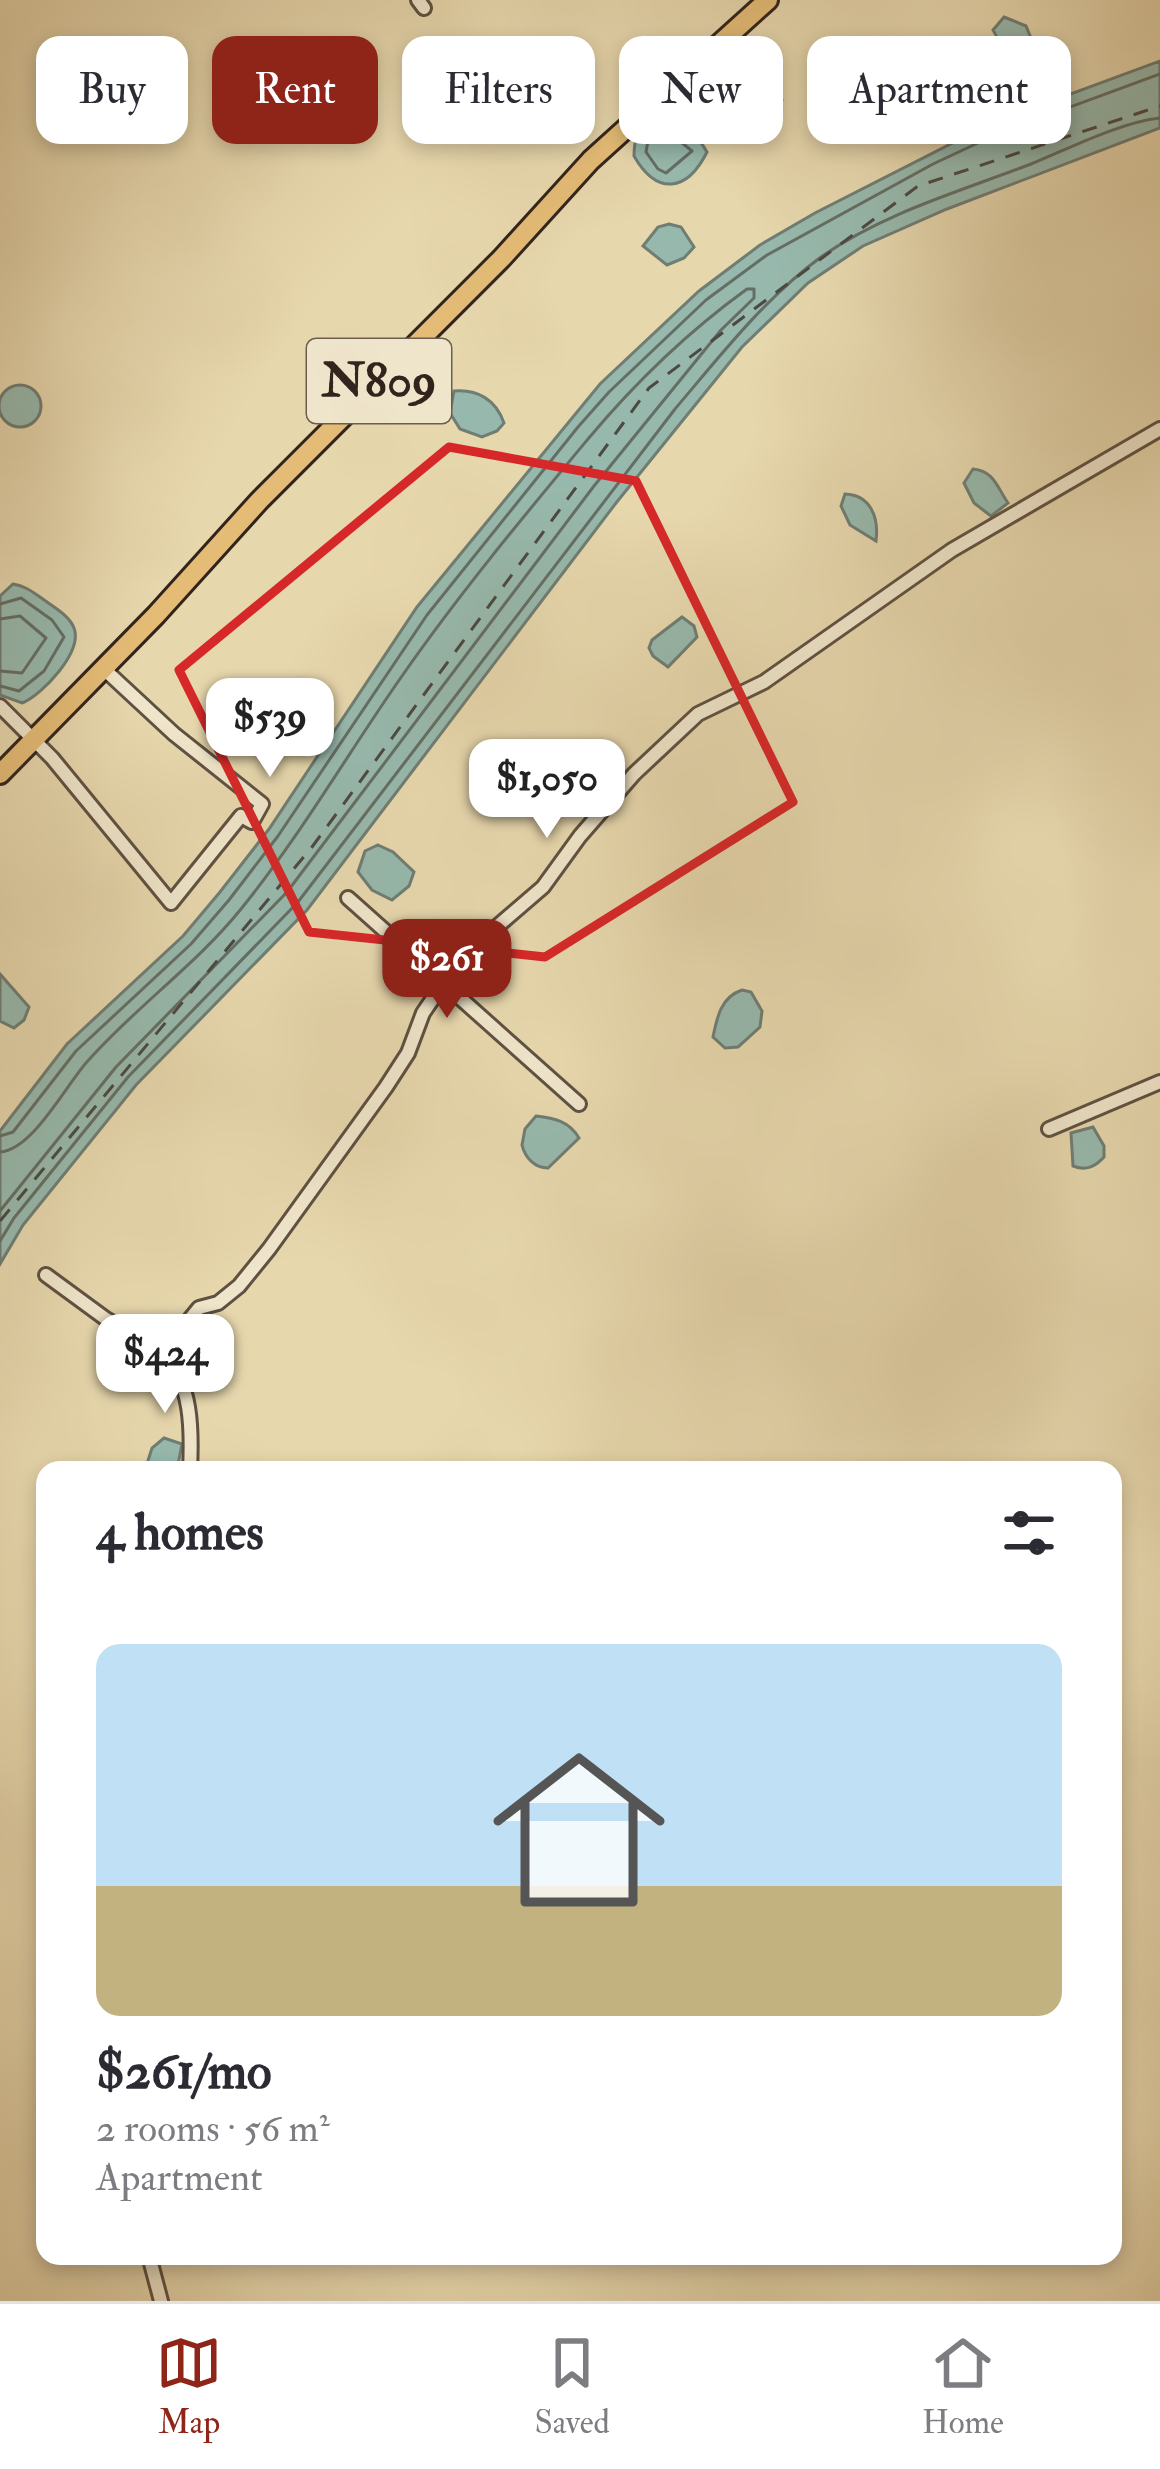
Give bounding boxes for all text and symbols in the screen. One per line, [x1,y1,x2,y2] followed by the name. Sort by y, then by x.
[36,36,188,144] chip: Buy
[212,36,378,144] chip: Rent
[402,36,595,144] chip: Filters
[619,36,783,144] chip: New
[807,36,1071,144] chip: Apartment
[307,339,451,423] road number: N809
[199,678,341,780] pin: $539
[233,692,307,741] text: $539
[449,739,645,841] pin: $1,050
[496,753,598,802] text: $1,050
[376,919,518,1021] pin: $261
[409,933,485,982] text: $261
[94,1314,236,1416] pin: $424
[123,1328,207,1377] text: $424
[996,1500,1062,1566] icon: filters
[96,1501,264,1565] text: 4 homes
[471,1722,687,1938] icon: home
[96,2040,272,2104] text: $261/mo
[96,2104,330,2153] text: 2 rooms · 56 m²
[96,2153,263,2202] text: Apartment
[156,2330,222,2443] tab: Map
[534,2330,610,2443] tab: Saved
[922,2330,1004,2443] tab: Home

